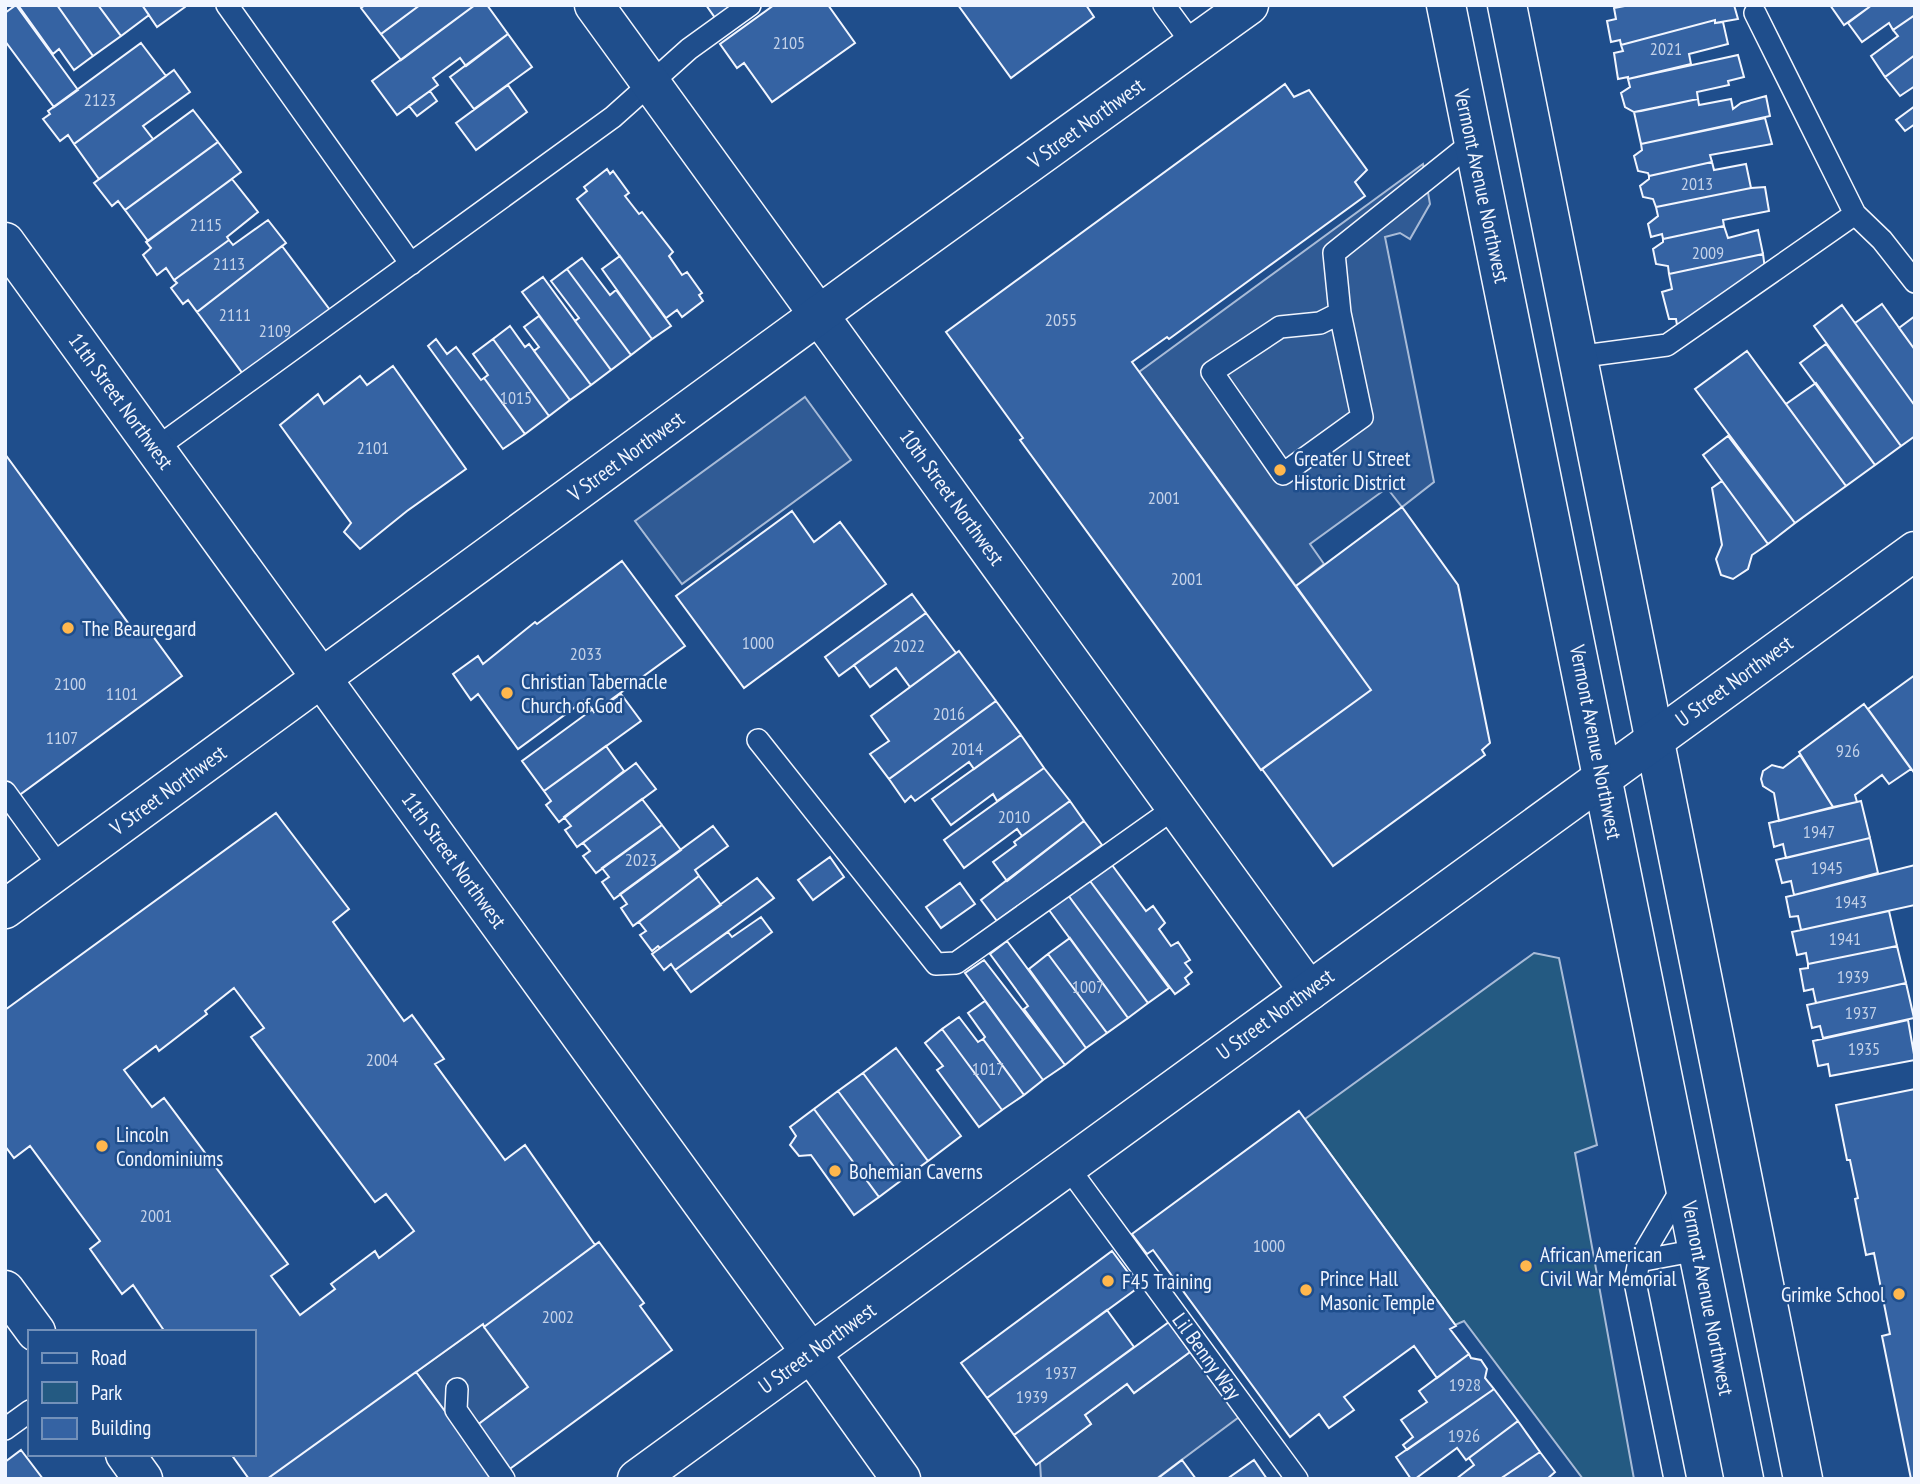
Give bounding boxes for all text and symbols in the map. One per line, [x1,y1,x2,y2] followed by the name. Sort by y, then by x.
[773,31,805,54] house number: 2105
[1650,37,1682,60] house number: 2021
[1022,72,1150,175] street label: V Street Northwest
[1448,86,1516,286] street label: Vermont Avenue Northwest
[84,88,116,111] house number: 2123
[1681,172,1713,195] house number: 2013
[190,213,222,236] house number: 2115
[1692,241,1724,264] house number: 2009
[213,252,245,275] house number: 2113
[219,303,251,326] house number: 2111
[1045,308,1077,331] house number: 2055
[259,319,291,342] house number: 2109
[63,328,180,475] street label: 11th Street Northwest
[500,386,532,409] house number: 1015
[562,405,690,508] street label: V Street Northwest
[894,424,1011,571] street label: 10th Street Northwest
[357,436,389,459] house number: 2101
[1294,445,1411,496] place label: Greater U Street Historic District
[1272,462,1288,478] marker: Greater U Street Historic District
[1148,486,1180,509] house number: 2001
[1171,567,1203,590] house number: 2001
[82,615,196,642] place label: The Beauregard
[60,620,76,636] marker: The Beauregard
[1670,629,1798,733] street label: U Street Northwest
[742,631,774,654] house number: 1000
[893,634,925,657] house number: 2022
[1564,641,1628,842] street label: Vermont Avenue Northwest
[570,642,602,665] house number: 2033
[521,668,667,719] place label: Christian Tabernacle Church of God
[54,672,86,695] house number: 2100
[106,682,138,705] house number: 1101
[499,685,515,701] marker: Christian Tabernacle Church of God
[933,702,965,725] house number: 2016
[46,726,78,749] house number: 1107
[951,737,983,760] house number: 2014
[104,739,232,842] street label: V Street Northwest
[1836,739,1860,762] house number: 926
[396,787,513,934] street label: 11th Street Northwest
[998,805,1030,828] house number: 2010
[1803,820,1835,843] house number: 1947
[625,848,657,871] house number: 2023
[1811,856,1843,879] house number: 1945
[1835,890,1867,913] house number: 1943
[1829,927,1861,950] house number: 1941
[1211,962,1339,1066] street label: U Street Northwest
[1837,965,1869,988] house number: 1939
[1072,975,1104,998] house number: 1007
[1845,1001,1877,1024] house number: 1937
[1848,1037,1880,1060] house number: 1935
[366,1048,398,1071] house number: 2004
[972,1057,1004,1080] house number: 1017
[116,1121,223,1172] place label: Lincoln Condominiums
[94,1138,110,1154] marker: Lincoln Condominiums
[849,1158,983,1185] place label: Bohemian Caverns
[827,1163,843,1179] marker: Bohemian Caverns
[1676,1197,1740,1398] street label: Vermont Avenue Northwest
[140,1204,172,1227] house number: 2001
[1253,1234,1285,1257] house number: 1000
[1540,1241,1676,1292] place label: African American Civil War Memorial
[1518,1258,1534,1274] marker: African American Civil War Memorial
[1320,1265,1435,1316] place label: Prince Hall Masonic Temple
[1122,1268,1212,1295] place label: F45 Training
[1100,1273,1116,1289] marker: F45 Training
[1781,1281,1885,1308] place label: Grimke School
[1298,1282,1314,1298] marker: Prince Hall Masonic Temple
[1891,1286,1907,1302] marker: Grimke School
[753,1296,881,1400] street label: U Street Northwest
[542,1305,574,1328] house number: 2002
[1166,1307,1248,1405] street label: Lil Benny Way
[28,1330,256,1456] legend
[91,1344,127,1371] text: Road
[1045,1361,1077,1384] house number: 1937
[1449,1373,1481,1396] house number: 1928
[91,1379,122,1406] text: Park
[1016,1385,1048,1408] house number: 1939
[91,1414,151,1441] text: Building
[1448,1424,1480,1447] house number: 1926

